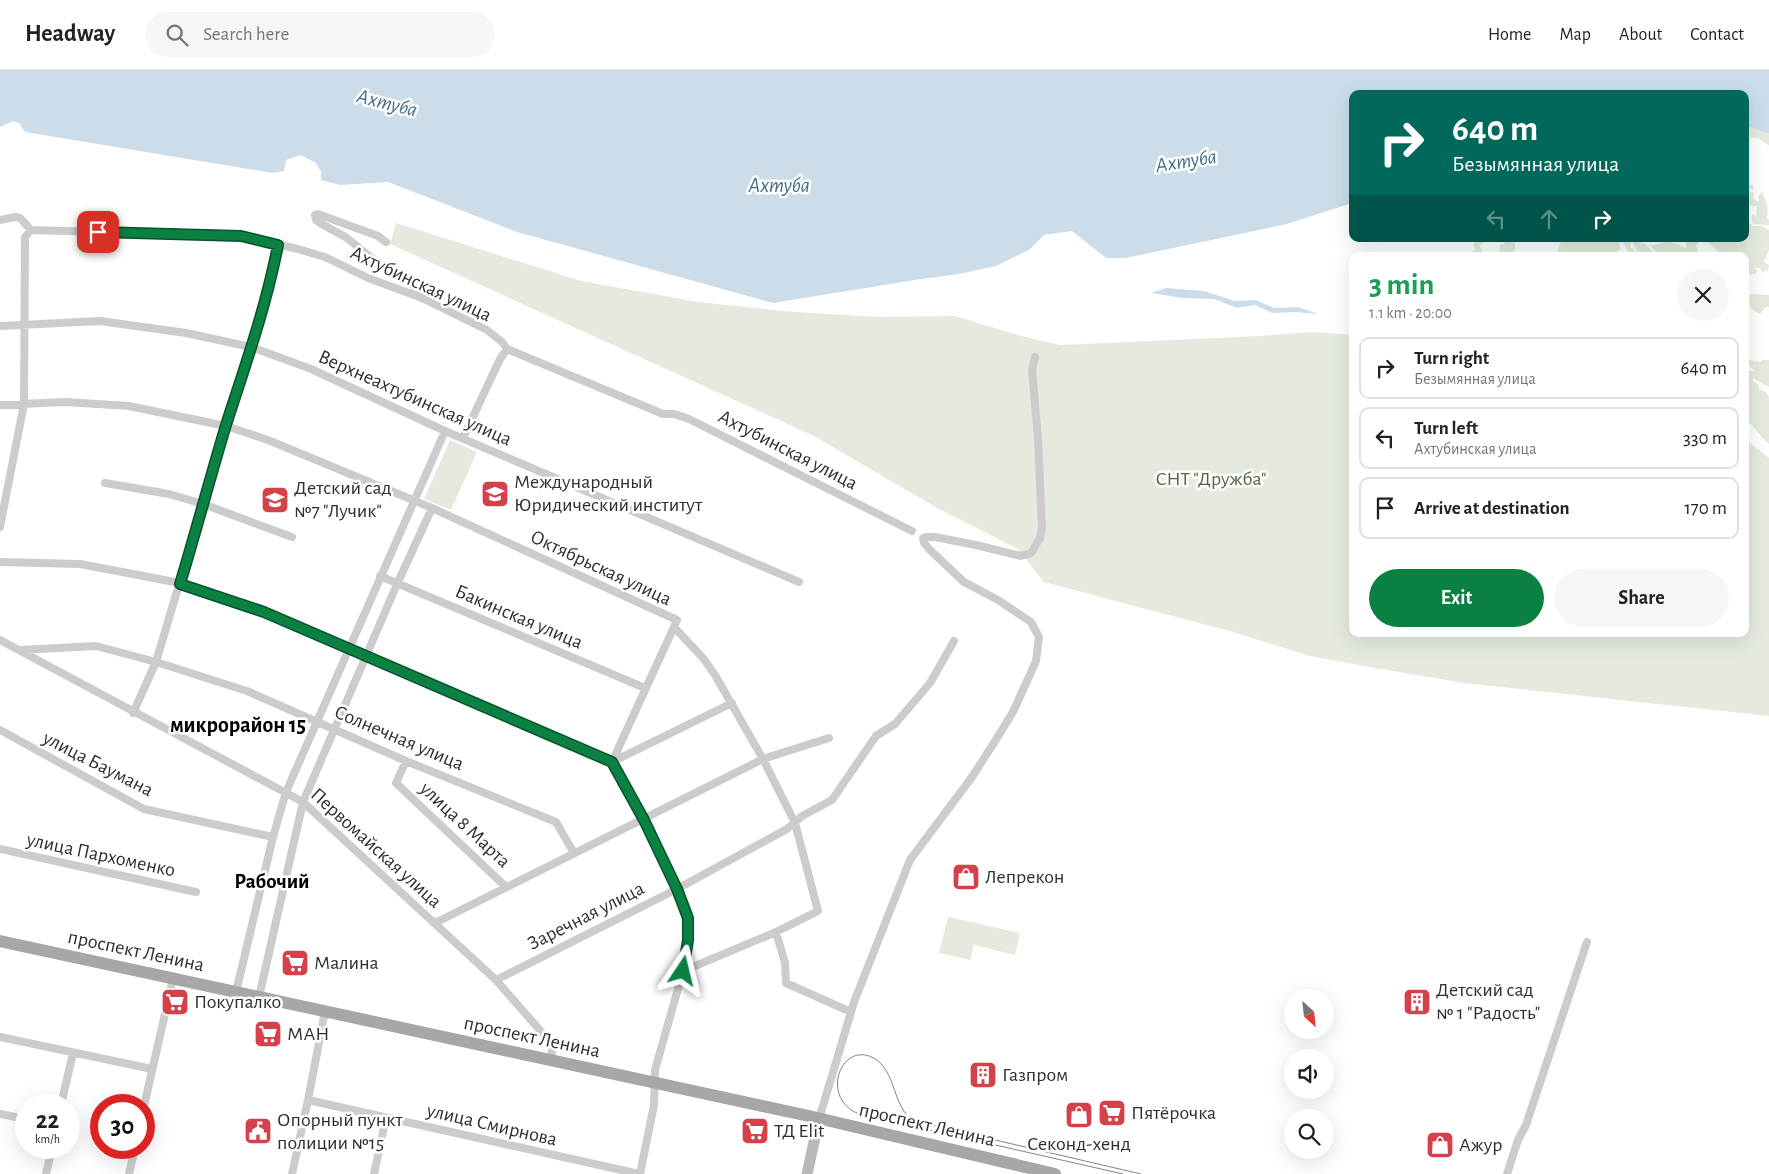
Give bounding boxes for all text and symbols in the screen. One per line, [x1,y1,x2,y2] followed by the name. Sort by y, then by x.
[145,12,495,57] search box
[163,21,191,49] icon: search
[25,22,115,46] text: Headway
[203,25,289,44] text: Search here
[1488,26,1531,44] text: Home
[1559,26,1591,44] text: Map
[1619,26,1662,44] text: About
[1690,26,1744,44] text: Contact
[354,85,419,121] water label: Ахтуба
[1369,110,1434,175] icon: right
[1452,112,1538,147] text: 640 m
[1153,146,1218,176] water label: Ахтуба
[1452,153,1619,175] text: Безымянная улица
[747,175,810,196] water label: Ахтуба
[1482,205,1510,233] icon: left
[1535,205,1563,233] icon: ahead
[1588,205,1616,233] icon: right
[77,211,119,253] pin
[84,218,112,246] icon: arrive
[347,243,495,325] street label: Ахтубинская улица
[1677,269,1729,321] button: close
[1369,270,1434,300] text: 3 min
[1369,305,1452,321] text: 1.1 km · 20:00
[315,346,515,450] street label: Верхнеахтубинская улица
[1414,349,1489,368] text: Turn right
[1371,354,1399,382] icon: right
[1681,359,1727,378] text: 640 m
[1414,371,1536,387] text: Безымянная улица
[715,406,861,494] street label: Ахтубинская улица
[1414,419,1478,438] text: Turn left
[1371,424,1399,452] icon: left
[1683,429,1727,448] text: 330 m
[1414,441,1536,457] text: Ахтубинская улица
[1155,469,1267,489] park label: СНТ "Дружба"
[514,472,703,515] place label: Международный Юридический институт
[294,478,392,521] place label: Детский сад №7 "Лучик"
[480,479,510,509] school or university icon: Международный Юридический институт
[260,485,290,515] school or university icon: Детский сад №7 "Лучик"
[1371,494,1399,522] icon: arrive
[1414,499,1570,518] text: Arrive at destination
[1684,499,1727,518] text: 170 m
[527,527,675,609] street label: Октябрьская улица
[1369,569,1544,627] button: Exit
[1554,569,1729,627] button: Share
[452,581,586,653] street label: Бакинская улица
[331,702,467,774] street label: Солнечная улица
[170,714,306,736] district label: микрорайон 15
[39,727,156,800] street label: улица Баумана
[415,778,514,872] street label: улица 8 Марта
[307,784,445,912] street label: Первомайская улица
[24,829,177,881] street label: улица Пархоменко
[951,862,981,892] shop icon: Лепрекон
[985,867,1065,887] place label: Лепрекон
[234,871,310,892] district label: Рабочий
[525,878,647,954] street label: Заречная улица
[66,927,206,975] street label: проспект Ленина
[656,944,708,996] position arrow
[280,948,310,978] supermarket icon: Малина
[314,953,379,973] place label: Малина
[1436,980,1540,1023] place label: Детский сад № 1 "Радость"
[160,987,190,1017] supermarket icon: Покупалко
[1402,987,1432,1017] building icon: Детский сад № 1 "Радость"
[1284,989,1334,1039] north arrow
[1284,989,1334,1159] map controls
[194,992,281,1012] place label: Покупалко
[462,1013,602,1061] street label: проспект Ленина
[253,1019,283,1049] supermarket icon: МАН
[287,1024,329,1044] place label: МАН
[1284,1049,1334,1099] button: sound
[968,1060,998,1090] building icon: Газпром
[1002,1065,1068,1085] place label: Газпром
[90,1094,155,1159] speed limit sign: 30
[1097,1098,1127,1128] supermarket icon: Пятёрочка
[424,1100,559,1150] street label: улица Смирнова
[857,1100,997,1150] street label: проспект Ленина
[1064,1100,1094,1130] shop icon: Секонд-хенд
[1131,1103,1216,1123] place label: Пятёрочка
[36,1108,59,1133] text: 22
[1284,1109,1334,1159] button: search
[277,1110,403,1153] place label: Опорный пункт полиции №15
[243,1116,273,1146] public building icon: Опорный пункт полиции №15
[740,1116,770,1146] supermarket icon: ТД Elit
[774,1121,825,1141] place label: ТД Elit
[1425,1130,1455,1160] shop icon: Ажур
[35,1133,60,1145] text: km/h
[1027,1134,1131,1154] place label: Секонд-хенд
[1459,1135,1502,1155] place label: Ажур

